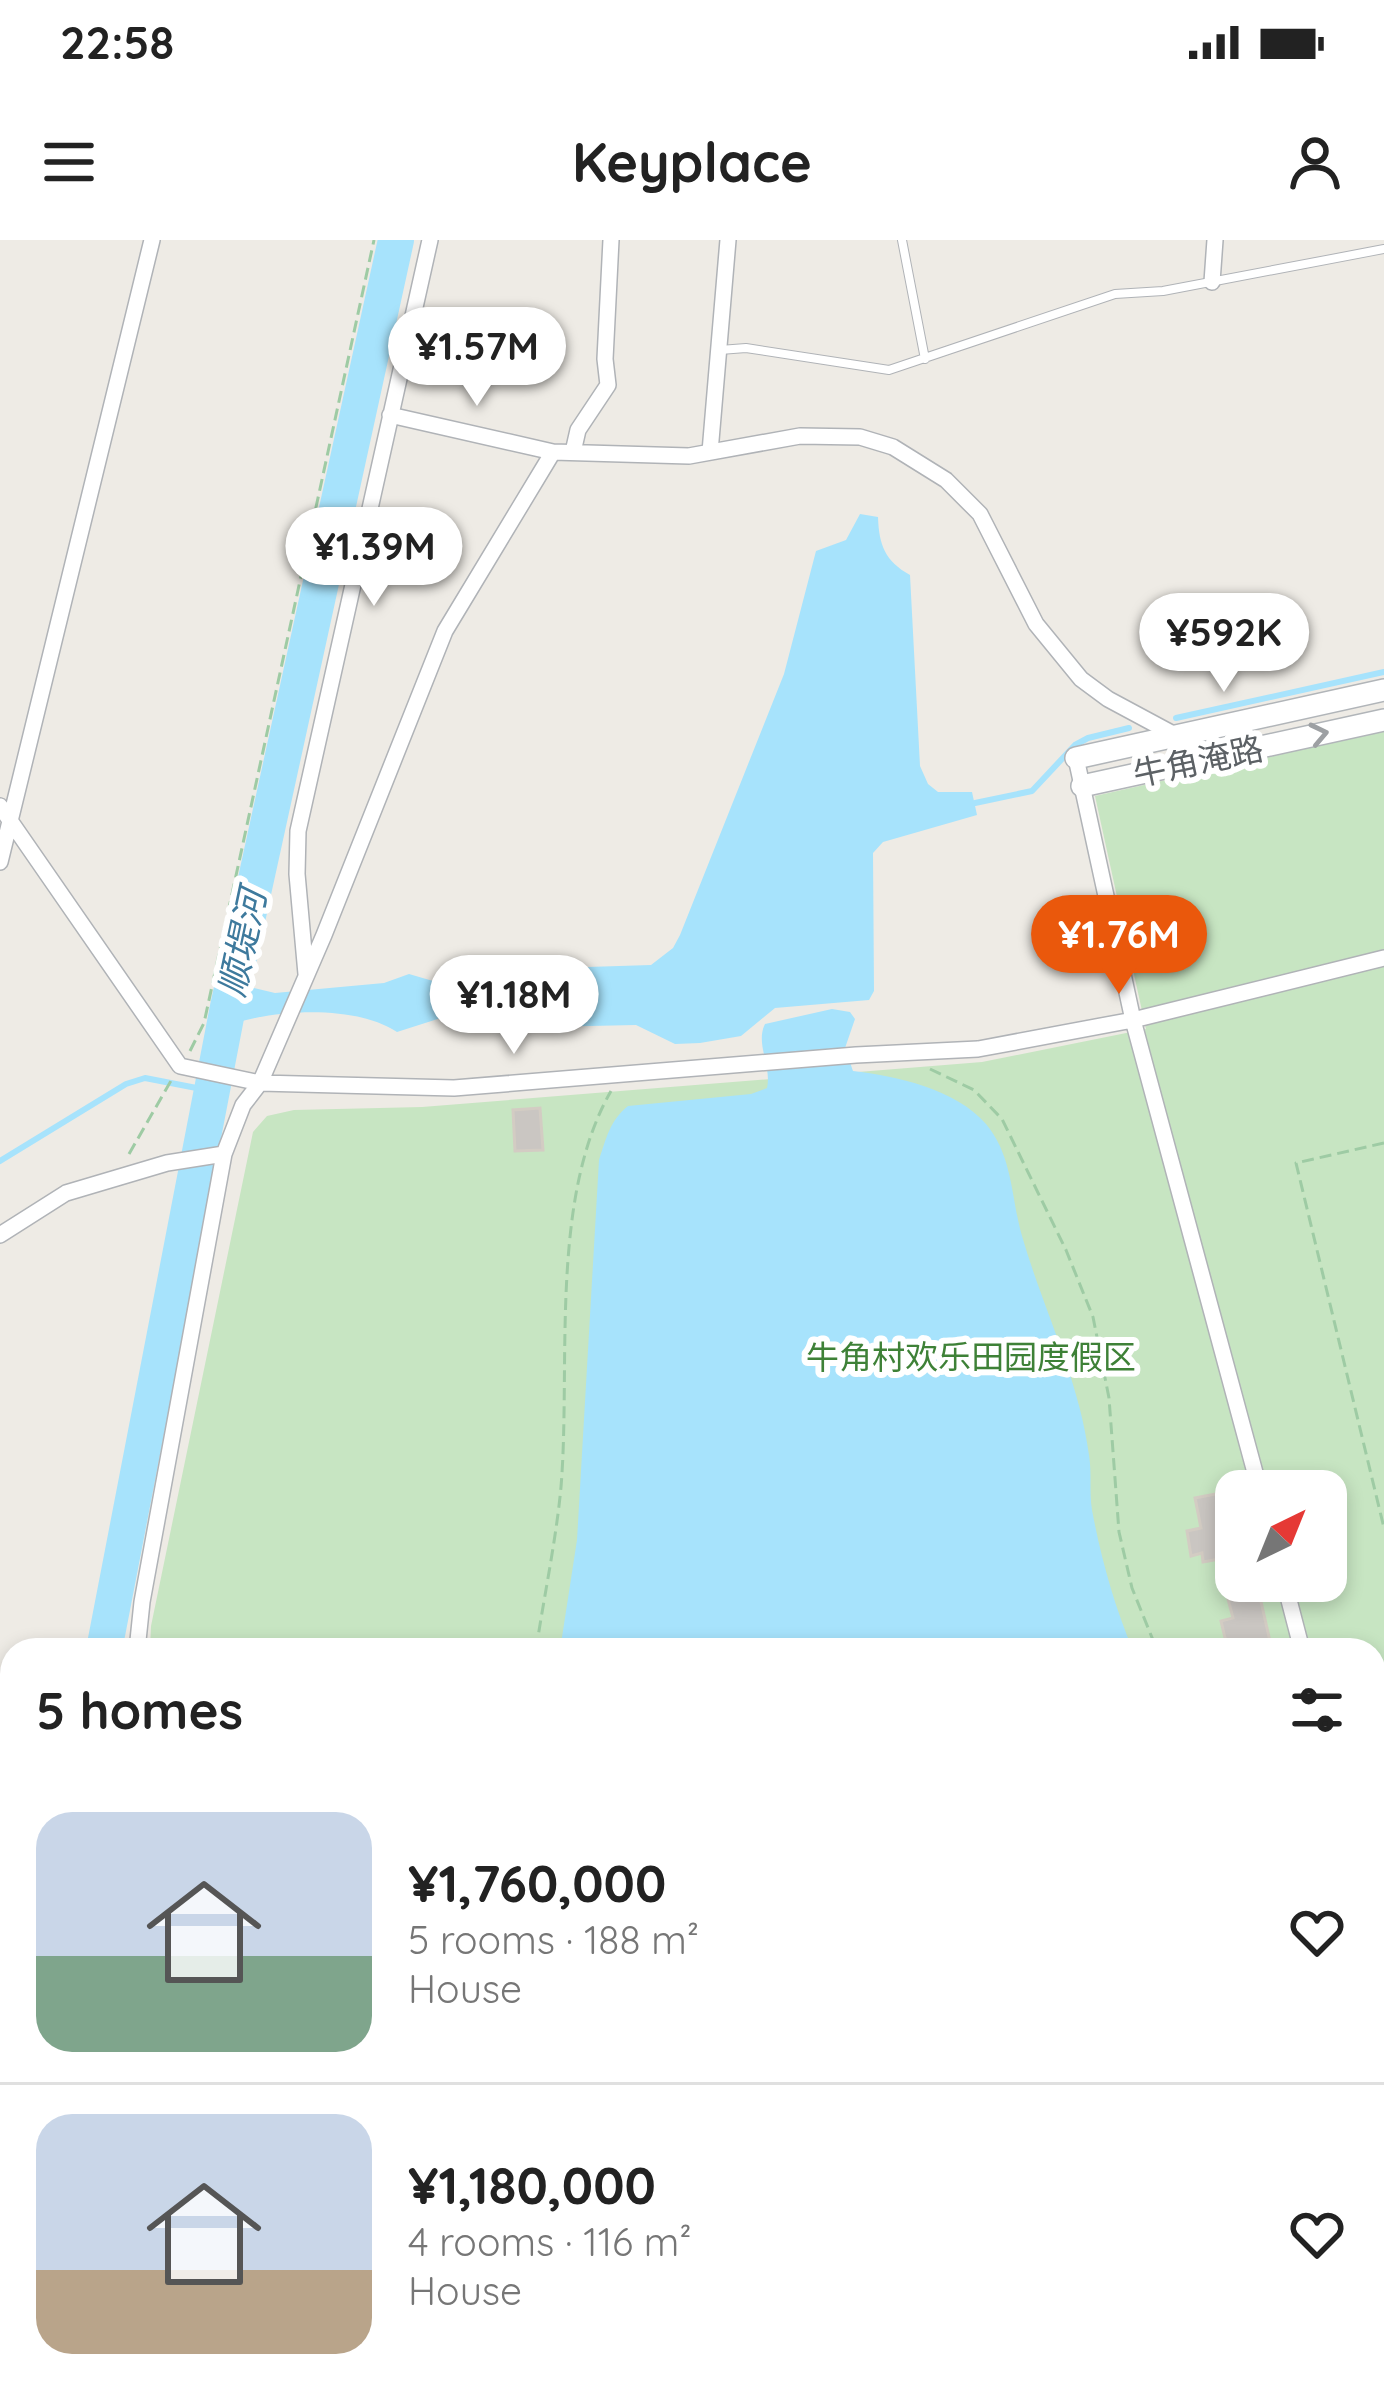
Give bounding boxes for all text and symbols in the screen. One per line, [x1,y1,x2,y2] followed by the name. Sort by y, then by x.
[60,14,174,70] text: 22:58
[572,128,812,196] text: Keyplace
[36,129,102,195] icon: menu
[1282,129,1348,195] icon: person
[379,307,575,409] pin: ¥1.57M
[415,321,539,370] text: ¥1.57M
[276,507,472,609] pin: ¥1.39M
[312,521,436,570] text: ¥1.39M
[1140,593,1308,695] pin: ¥592K
[1166,607,1282,656] text: ¥592K
[1309,722,1329,747] one-way arrow
[1129,727,1267,794] street label: 牛角淹路
[208,880,276,1000] water label: 顺堤河
[1021,895,1217,997] pin: ¥1.76M
[1058,909,1180,958] text: ¥1.76M
[416,955,612,1057] pin: ¥1.18M
[457,969,571,1018] text: ¥1.18M
[806,1336,1136,1377] park label: 牛角村欢乐田园度假区
[1215,1470,1347,1602] north arrow
[1215,1470,1347,1602] map controls
[1284,1677,1350,1743] icon: filters
[36,1678,243,1742] text: 5 homes
[408,1851,666,1915] text: ¥1,760,000
[132,1860,276,2004] icon: home
[1284,1899,1350,1965] icon: heart
[408,1915,699,1964] text: 5 rooms · 188 m²
[408,1964,522,2013] text: House
[408,2153,656,2217] text: ¥1,180,000
[132,2162,276,2306] icon: home
[1284,2201,1350,2267] icon: heart
[408,2217,692,2266] text: 4 rooms · 116 m²
[408,2266,522,2315] text: House

